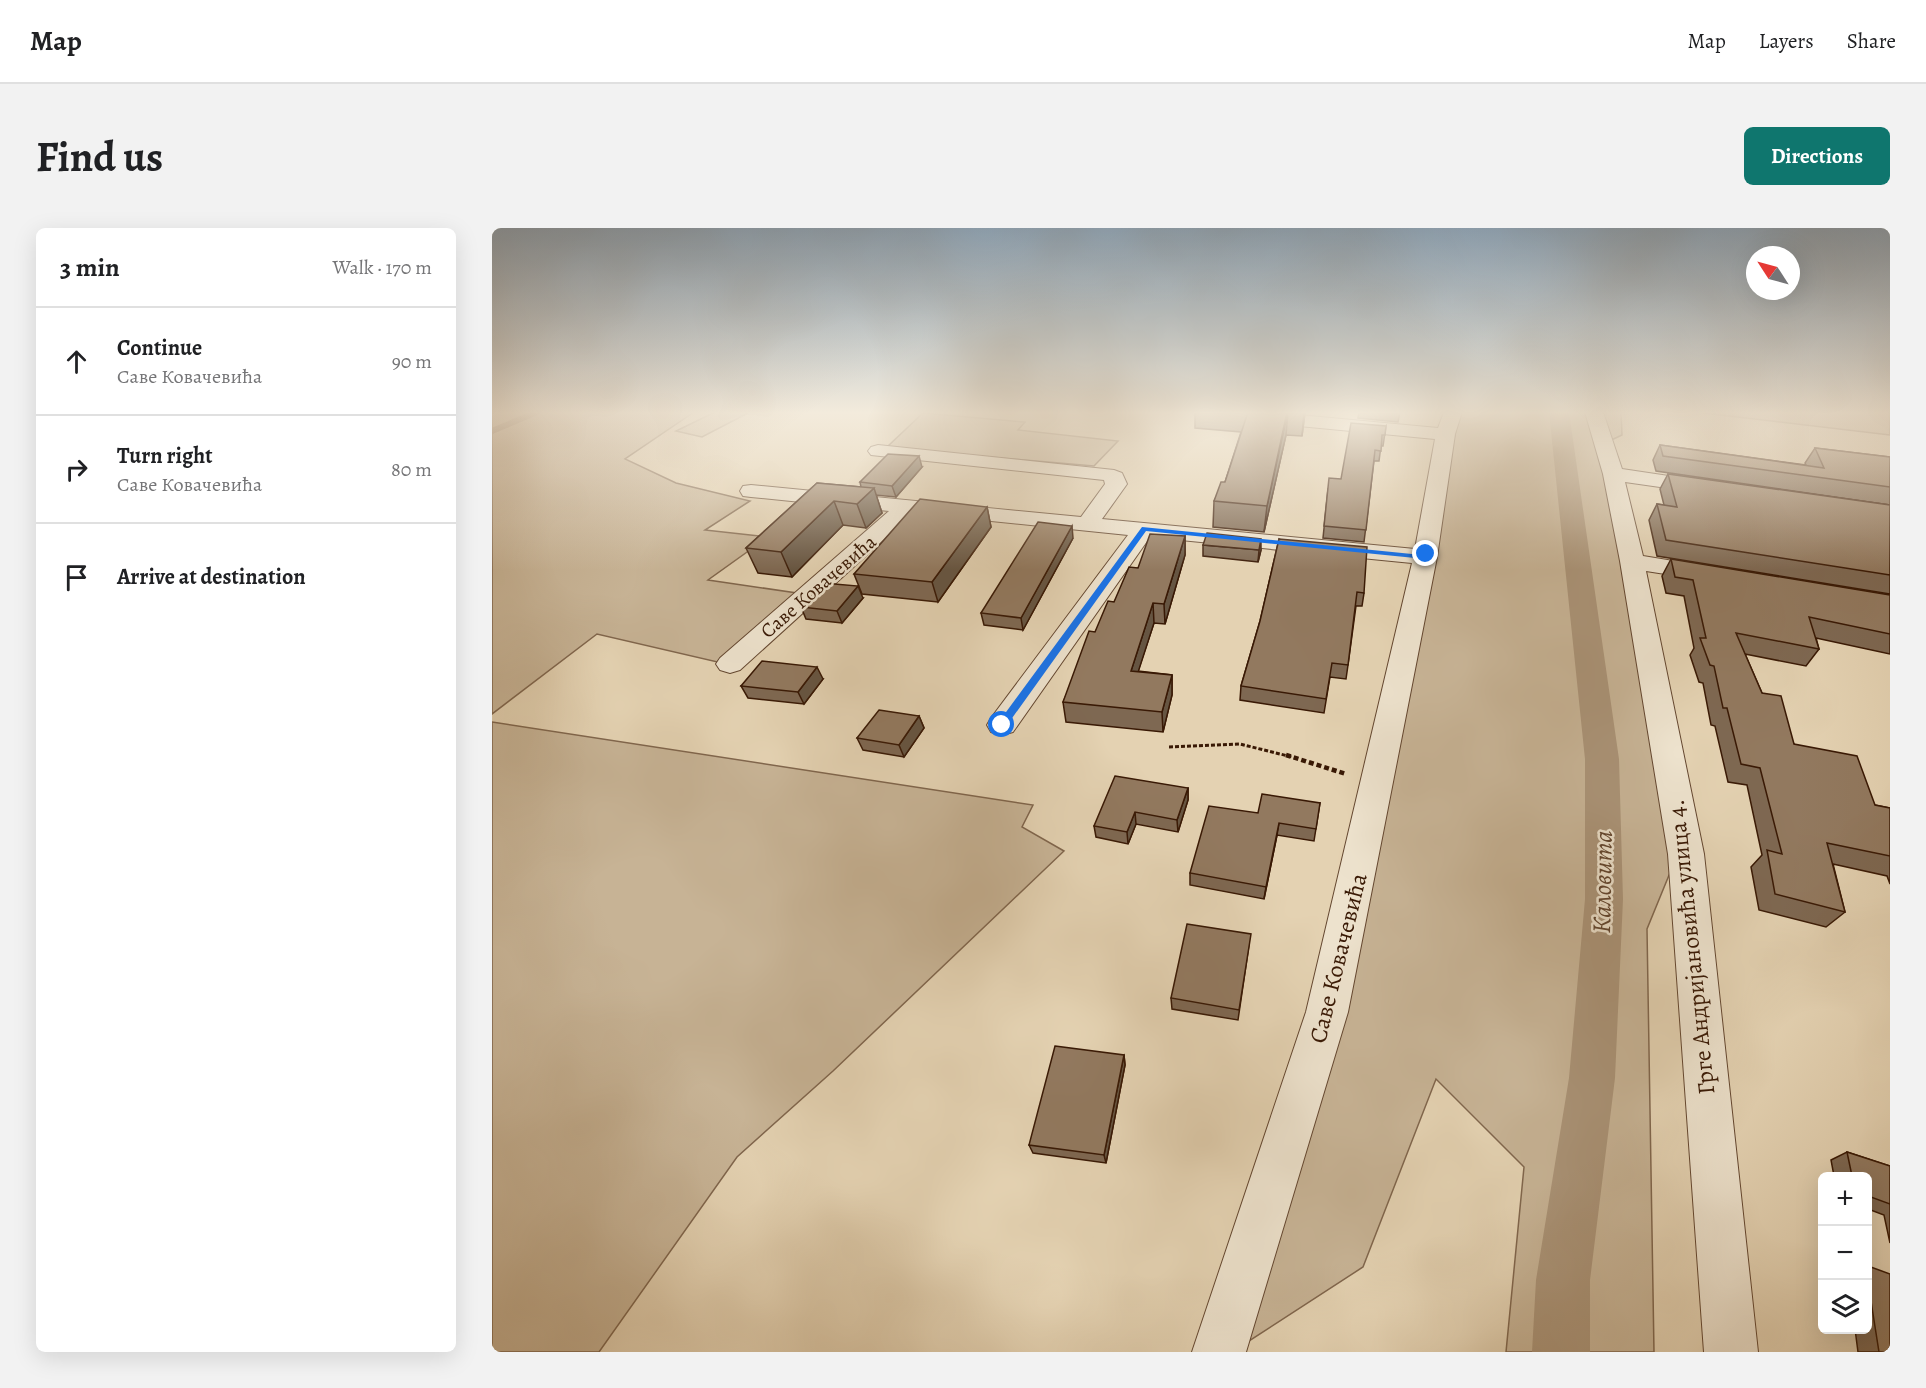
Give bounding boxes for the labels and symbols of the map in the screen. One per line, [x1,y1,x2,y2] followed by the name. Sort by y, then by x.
[1746,246,1800,300] north arrow
[755,528,883,644] street label: Саве Ковачевића
[1412,540,1438,566] route end
[988,711,1014,737] route start
[1660,798,1722,1096] street label: Грге Андријановића улица 4.
[1584,830,1621,934] water label: Каловита
[1301,870,1375,1046] street label: Саве Ковачевића

